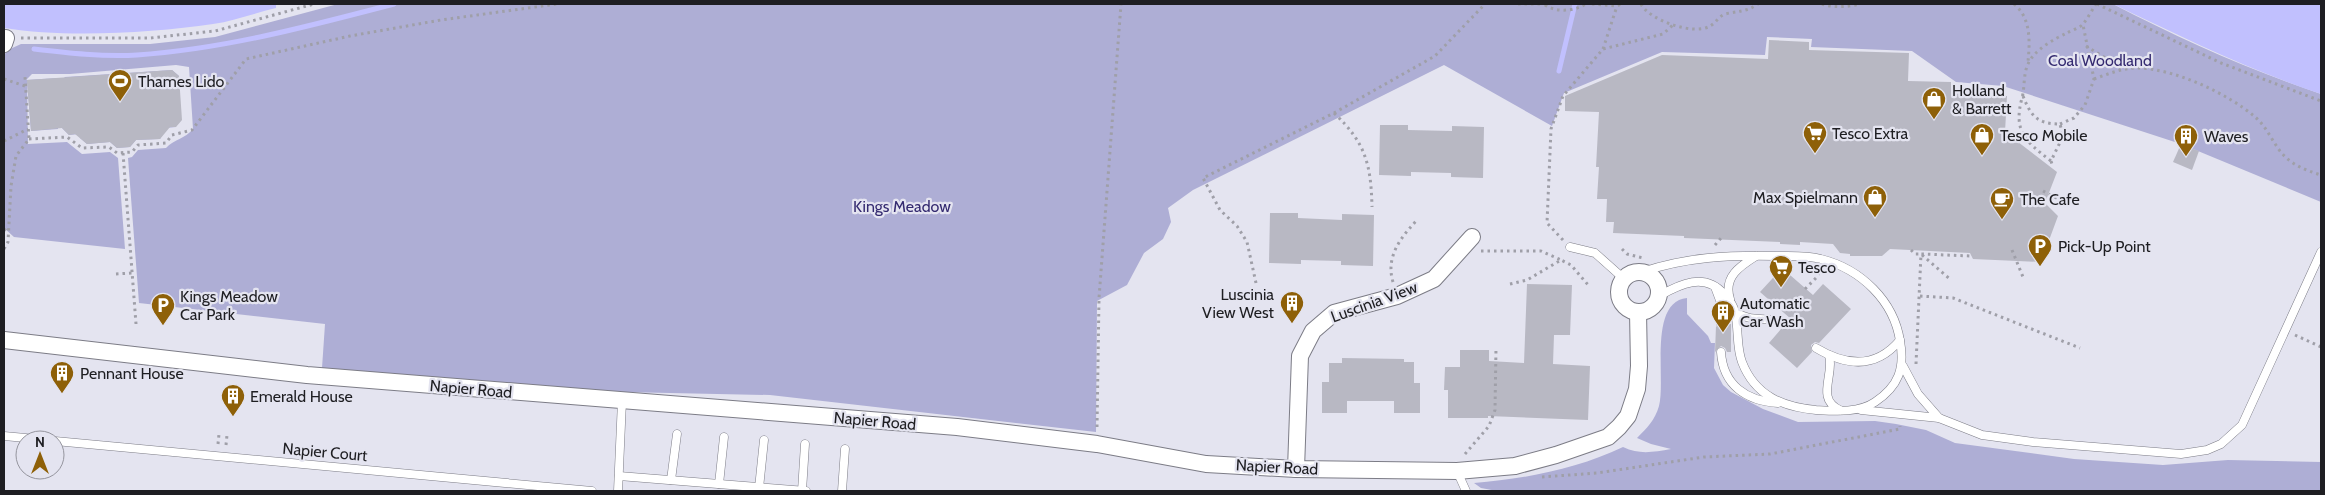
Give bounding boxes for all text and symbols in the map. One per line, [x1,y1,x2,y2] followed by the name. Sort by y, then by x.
[2048,51,2152,70] park label: Coal Woodland
[107,68,133,102] sports icon: Thames Lido
[138,72,225,91] place label: Thames Lido
[1952,81,2012,118] place label: Holland & Barrett
[1921,86,1947,120] shop icon: Holland & Barrett
[1802,120,1828,154] supermarket icon: Tesco Extra
[1969,122,1995,156] shop icon: Tesco Mobile
[2173,123,2199,157] building icon: Waves
[1832,124,1908,143] place label: Tesco Extra
[2000,126,2087,145] place label: Tesco Mobile
[2204,127,2249,146] place label: Waves
[1862,184,1888,218] shop icon: Max Spielmann
[1989,186,2015,220] cafe icon: The Cafe
[1753,188,1858,207] place label: Max Spielmann
[2020,190,2080,209] place label: The Cafe
[853,197,951,216] park label: Kings Meadow
[2027,233,2053,267] parking icon: Pick-Up Point
[2058,237,2151,256] place label: Pick-Up Point
[1768,254,1794,288] supermarket icon: Tesco
[1798,258,1836,277] place label: Tesco
[1328,277,1420,326] street label: Luscinia View
[1202,285,1275,322] place label: Luscinia View West
[180,287,278,324] place label: Kings Meadow Car Park
[1279,290,1305,324] building icon: Luscinia View West
[150,292,176,326] parking icon: Kings Meadow Car Park
[1740,294,1810,331] place label: Automatic Car Wash
[1710,299,1736,333] building icon: Automatic Car Wash
[49,360,75,394] building icon: Pennant House
[80,364,184,383] place label: Pennant House
[429,376,513,402] street label: Napier Road
[220,383,246,417] building icon: Emerald House
[250,387,353,406] place label: Emerald House
[833,408,917,434] street label: Napier Road
[15,430,65,480] north arrow
[35,433,45,451] text: N
[282,439,369,465] street label: Napier Court
[1235,455,1319,479] street label: Napier Road

